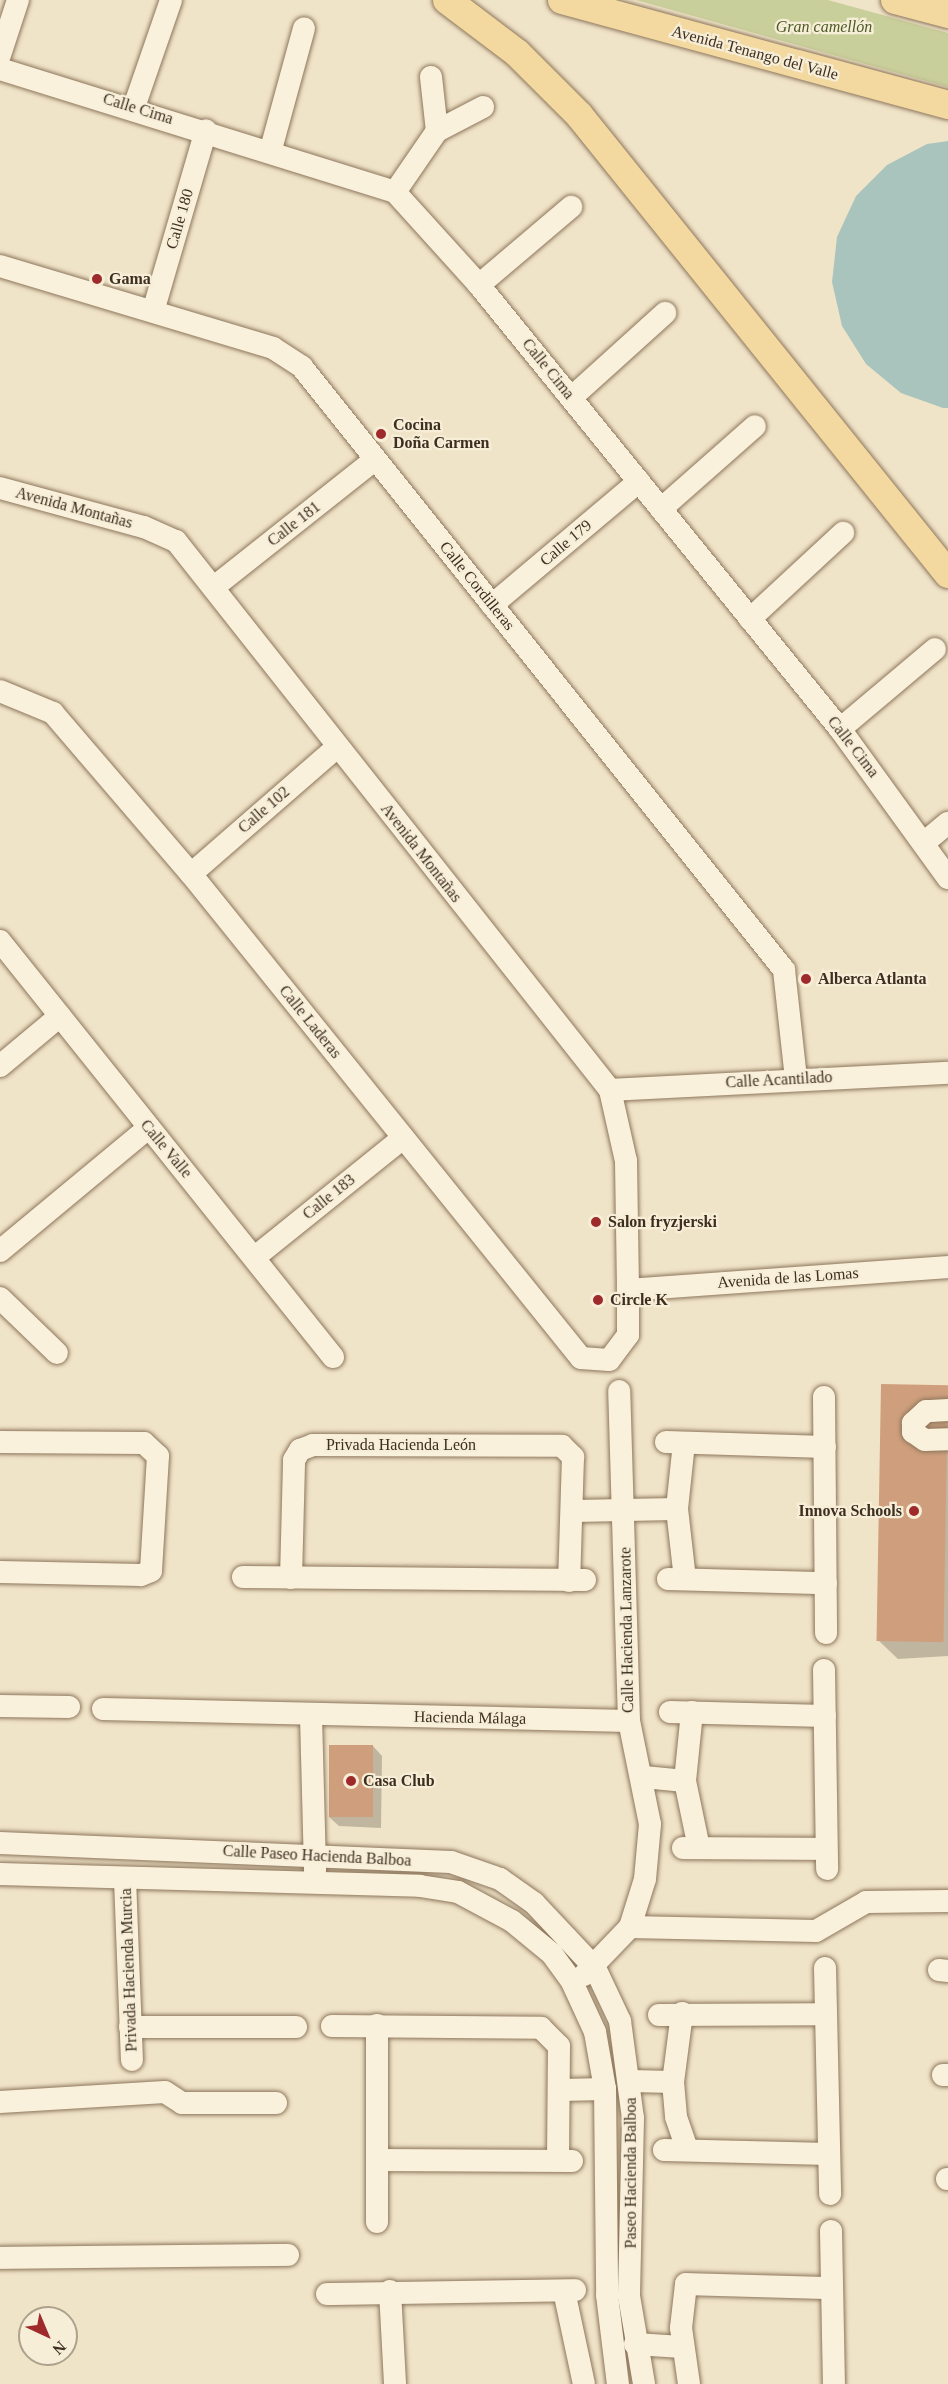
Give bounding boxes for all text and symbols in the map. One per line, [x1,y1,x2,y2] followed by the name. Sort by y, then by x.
[776,17,872,37] park label: Gran camellón
[669,21,841,85] street label: Avenida Tenango del Valle
[101,89,175,129] street label: Calle Cima
[162,187,198,251] street label: Calle 180
[109,269,151,289] place label: Gama
[90,272,104,286] marker: Gama
[518,335,578,403] street label: Calle Cima
[393,415,489,453] place label: Cocina Doña Carmen
[374,427,388,441] marker: Cocina Doña Carmen
[14,483,134,533] street label: Avenida Montañas
[264,497,324,551] street label: Calle 181
[536,516,596,570] street label: Calle 179
[435,538,519,634] street label: Calle Cordilleras
[823,713,883,781] street label: Calle Cima
[234,782,294,838] street label: Calle 102
[376,800,466,906] street label: Avenida Montañas
[818,969,927,989] place label: Alberca Atlanta
[799,972,813,986] marker: Alberca Atlanta
[275,982,345,1062] street label: Calle Laderas
[725,1068,833,1092] street label: Calle Acantilado
[136,1116,196,1182] street label: Calle Valle
[299,1170,359,1224] street label: Calle 183
[608,1212,717,1232] place label: Salon fryzjerski
[589,1215,603,1229] marker: Salon fryzjerski
[717,1263,859,1293] street label: Avenida de las Lomas
[610,1290,668,1310] place label: Circle K
[591,1293,605,1307] marker: Circle K
[326,1435,476,1455] street label: Privada Hacienda León
[798,1501,902,1521] place label: Innova Schools
[907,1504,921,1518] marker: Innova Schools
[616,1547,638,1713] street label: Calle Hacienda Lanzarote
[414,1707,526,1729] street label: Hacienda Málaga
[363,1771,435,1791] place label: Casa Club
[344,1774,358,1788] marker: Casa Club
[222,1841,412,1871] street label: Calle Paseo Hacienda Balboa
[117,1888,141,2052] street label: Privada Hacienda Murcia
[621,2097,641,2249] street label: Paseo Hacienda Balboa
[18,2306,78,2366] north arrow
[49,2338,70,2358] text: N

